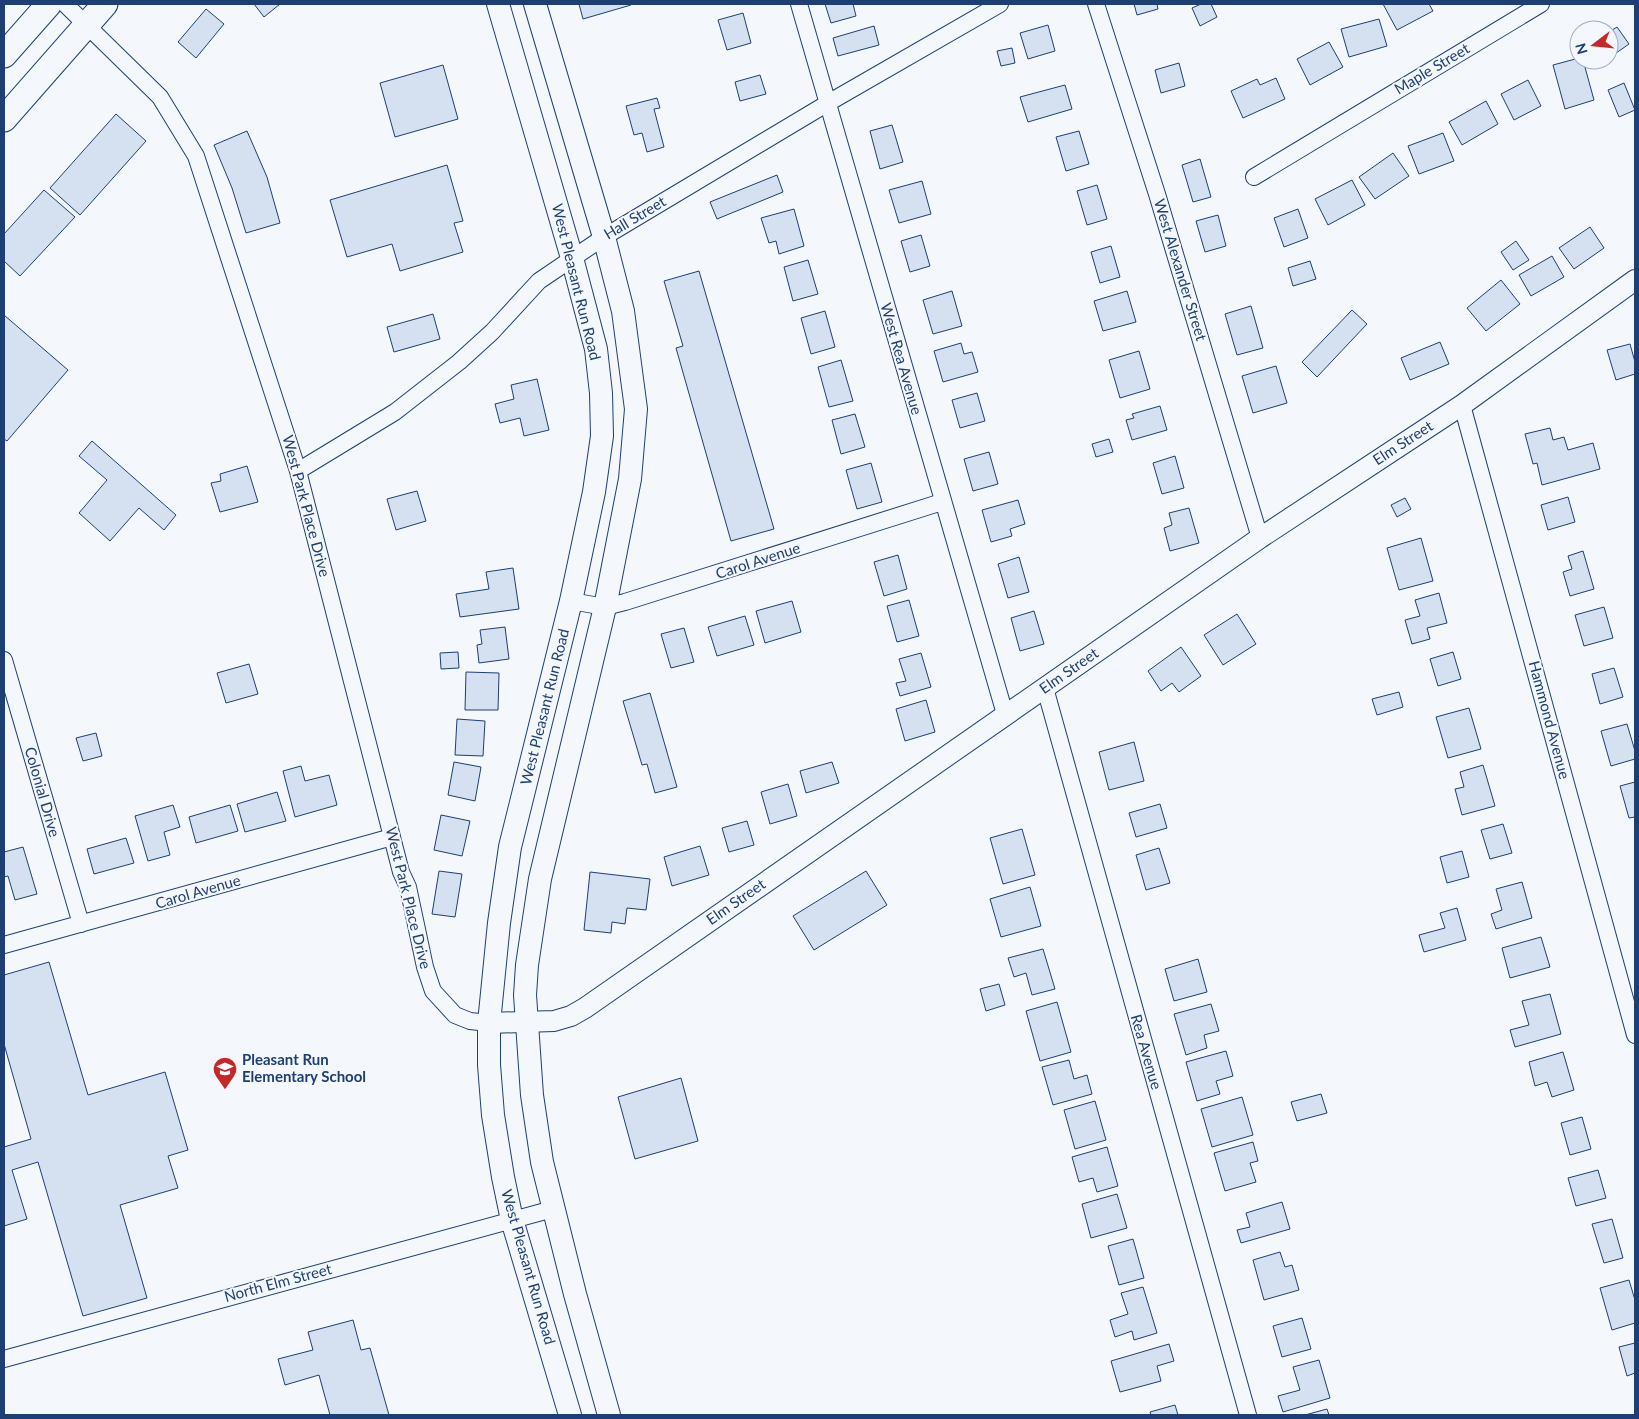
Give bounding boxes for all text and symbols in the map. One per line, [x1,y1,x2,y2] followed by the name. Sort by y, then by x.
[1569,20,1619,70] north arrow
[1391,38,1473,98] street label: Maple Street
[1571,41,1591,56] text: N
[600,191,669,243] street label: Hall Street
[1151,197,1211,343] street label: West Alexander Street
[549,202,605,362] street label: West Pleasant Run Road
[877,301,927,417] street label: West Rea Avenue
[1369,416,1436,468] street label: Elm Street
[279,433,335,579] street label: West Park Place Drive
[713,538,802,582] street label: Carol Avenue
[516,627,572,787] street label: West Pleasant Run Road
[1035,643,1102,697] street label: Elm Street
[1526,659,1574,781] street label: Hammond Avenue
[21,745,64,839] street label: Colonial Drive
[383,825,435,971] street label: West Park Place Drive
[153,870,242,912] street label: Carol Avenue
[702,874,769,928] street label: Elm Street
[1128,1012,1166,1091] street label: Rea Avenue
[242,1050,366,1085] place label: Pleasant Run Elementary School
[212,1056,238,1090] school or university icon: Pleasant Run Elementary School
[498,1187,560,1346] street label: West Pleasant Run Road
[222,1259,334,1305] street label: North Elm Street

